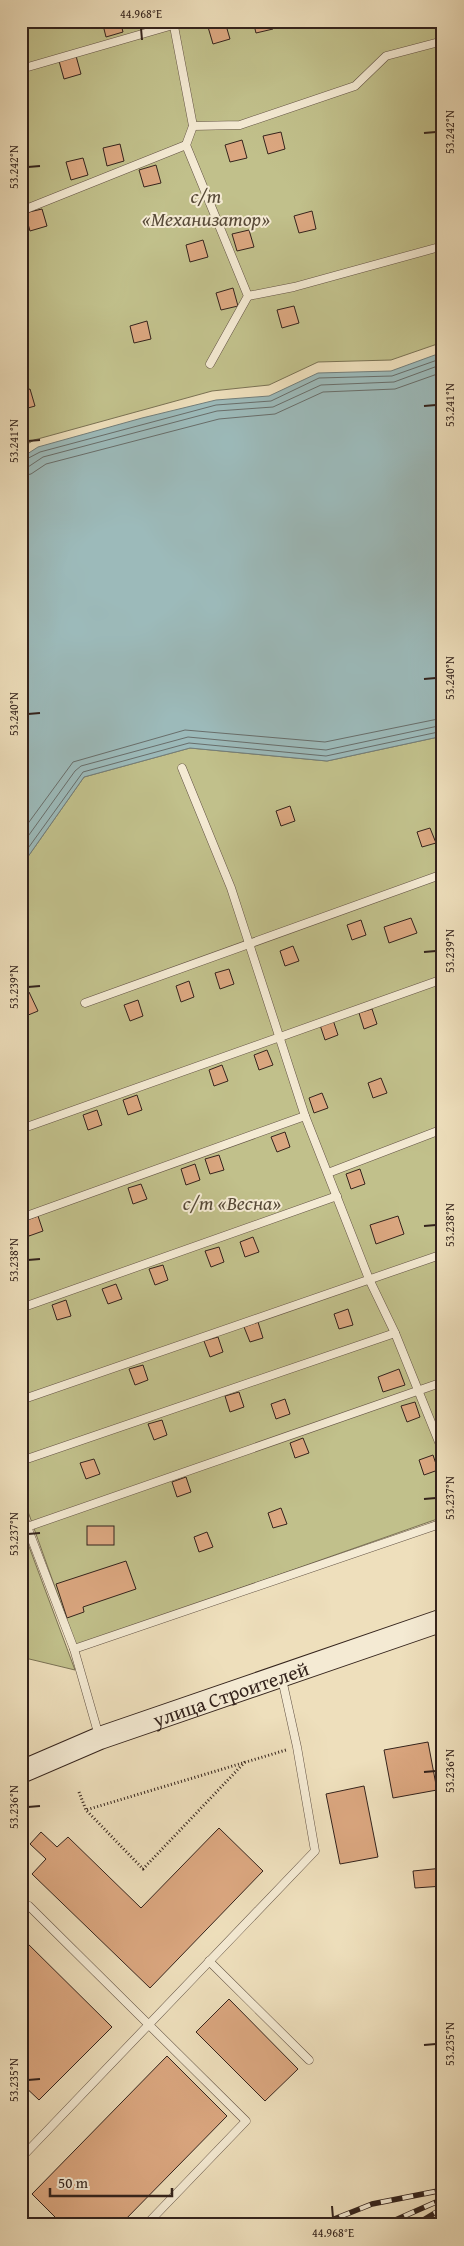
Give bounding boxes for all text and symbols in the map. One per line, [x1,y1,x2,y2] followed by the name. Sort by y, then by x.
[120,5,162,22] text: 44.968°E
[441,110,458,154] text: 53.242°N
[5,145,22,189] text: 53.242°N
[142,181,270,233] park label: с/т «Механизатор»
[441,383,458,427] text: 53.241°N
[5,419,22,463] text: 53.241°N
[441,656,458,700] text: 53.240°N
[5,692,22,736] text: 53.240°N
[441,929,458,973] text: 53.239°N
[5,965,22,1009] text: 53.239°N
[183,1188,281,1217] park label: с/т «Весна»
[441,1203,458,1247] text: 53.238°N
[5,1238,22,1282] text: 53.238°N
[441,1476,458,1520] text: 53.237°N
[5,1512,22,1556] text: 53.237°N
[148,1653,312,1734] street label: улица Строителей
[441,1749,458,1793] text: 53.236°N
[5,1785,22,1829] text: 53.236°N
[441,2022,458,2066] text: 53.235°N
[5,2058,22,2102] text: 53.235°N
[50,2166,172,2198] scale bar
[58,2172,89,2193] text: 50 m
[312,2224,354,2241] text: 44.968°E

